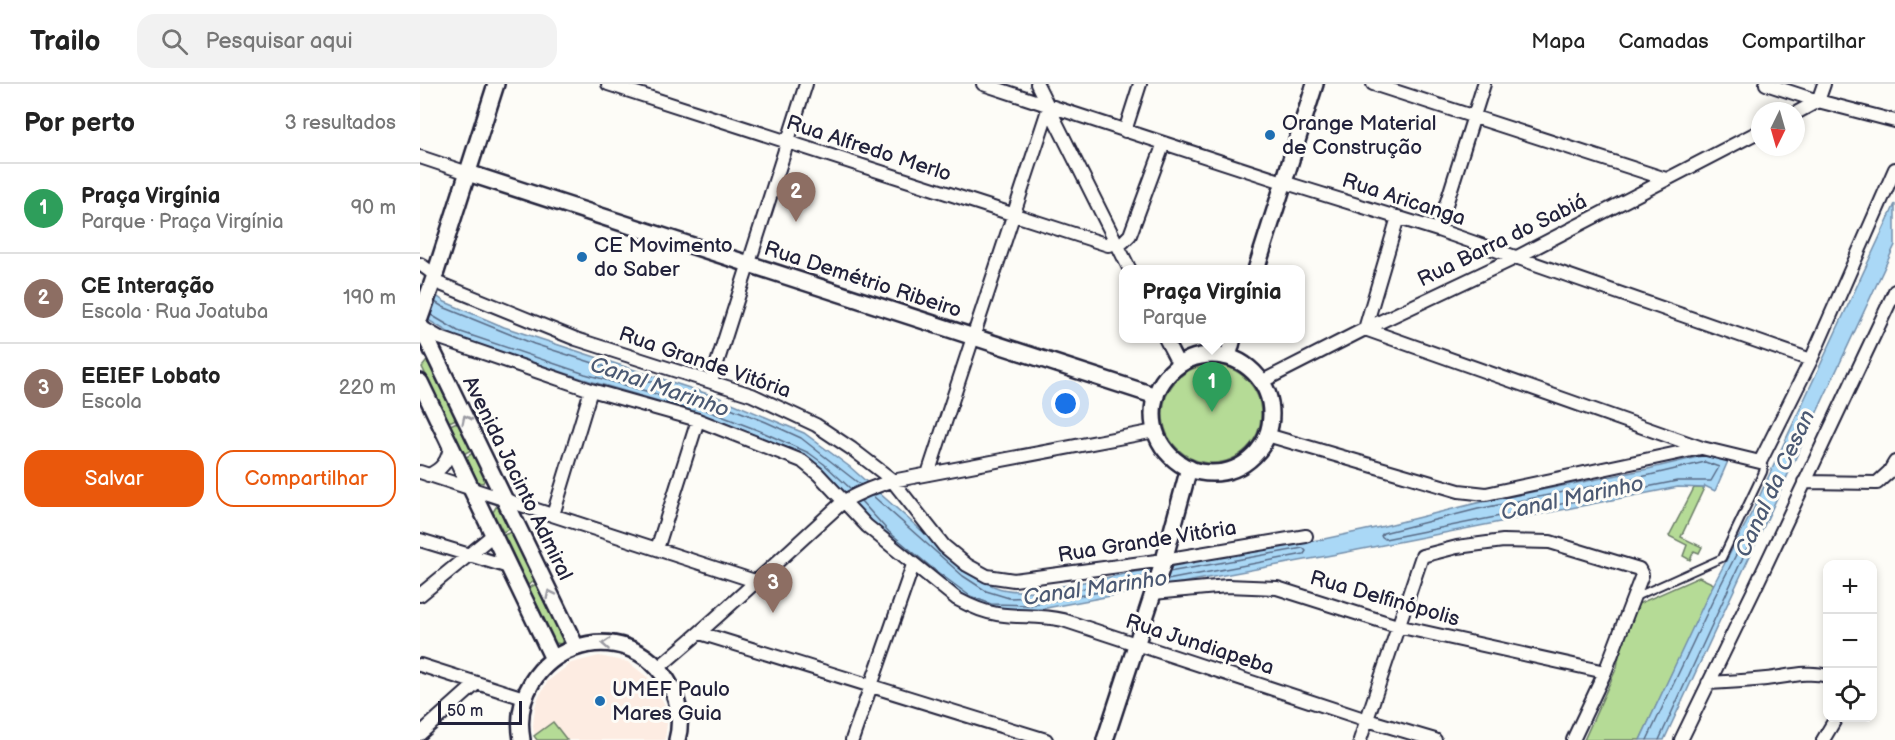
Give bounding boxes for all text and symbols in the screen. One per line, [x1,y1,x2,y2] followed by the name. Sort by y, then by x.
[137,14,557,68] search box
[30,25,101,58] text: Trailo
[158,25,191,58] icon: search
[206,28,353,55] text: Pesquisar aqui
[1531,29,1585,54] text: Mapa
[1618,29,1709,54] text: Camadas
[1742,29,1865,54] text: Compartilhar
[1751,102,1805,156] north arrow
[24,108,135,139] text: Por perto
[783,110,955,187] street label: Rua Alfredo Merlo
[285,111,396,135] text: 3 resultados
[1282,111,1437,160] place label: Orange Material de Construção
[1263,128,1277,142] marker: Orange Material de Construção
[1339,168,1469,231] street label: Rua Aricanga
[776,172,815,222] pin: 2
[81,183,220,210] text: Praça Virgínia
[1414,189,1591,292] street label: Rua Barra do Sabiá
[39,196,48,220] text: 1
[351,196,396,220] text: 90 m
[81,210,284,234] text: Parque · Praça Virgínia
[594,233,733,282] place label: CE Movimento do Saber
[761,236,965,323] street label: Rua Demétrio Ribeiro
[575,250,589,264] marker: CE Movimento do Saber
[1119,265,1305,343] popup
[81,273,214,300] text: CE Interação
[1142,279,1282,306] text: Praça Virgínia
[38,286,49,310] text: 2
[343,286,396,310] text: 190 m
[81,300,268,324] text: Escola · Rua Joatuba
[1142,306,1207,330] text: Parque
[615,321,794,404] street label: Rua Grande Vitória
[586,351,733,424] water label: Canal Marinho
[1192,362,1232,412] pin: 1
[81,363,221,390] text: EEIEF Lobato
[457,372,578,584] street label: Avenida Jacinto Admiral
[38,376,49,400] text: 3
[339,376,396,400] text: 220 m
[1051,389,1080,418] your location
[81,390,142,414] text: Escola
[1730,406,1821,561] water label: Canal da Cesan
[462,414,474,425] one-way arrow
[24,450,204,507] button: Salvar
[216,450,396,507] button: Compartilhar
[1498,470,1646,527] water label: Canal Marinho
[1056,515,1238,568] street label: Rua Grande Vitória
[1823,560,1877,722] map controls
[1823,560,1877,614] button: +
[754,564,792,613] pin: 3
[1021,565,1169,612] water label: Canal Marinho
[1307,565,1463,632] street label: Rua Delfinópolis
[546,590,558,601] one-way arrow
[1122,609,1277,680] street label: Rua Jundiapeba
[1823,614,1877,668] button: −
[602,638,611,651] one-way arrow
[1823,668,1877,722] button: locate
[612,677,730,726] place label: UMEF Paulo Mares Guia
[593,694,607,708] marker: UMEF Paulo Mares Guia
[438,698,522,726] scale bar
[447,702,483,721] text: 50 m

